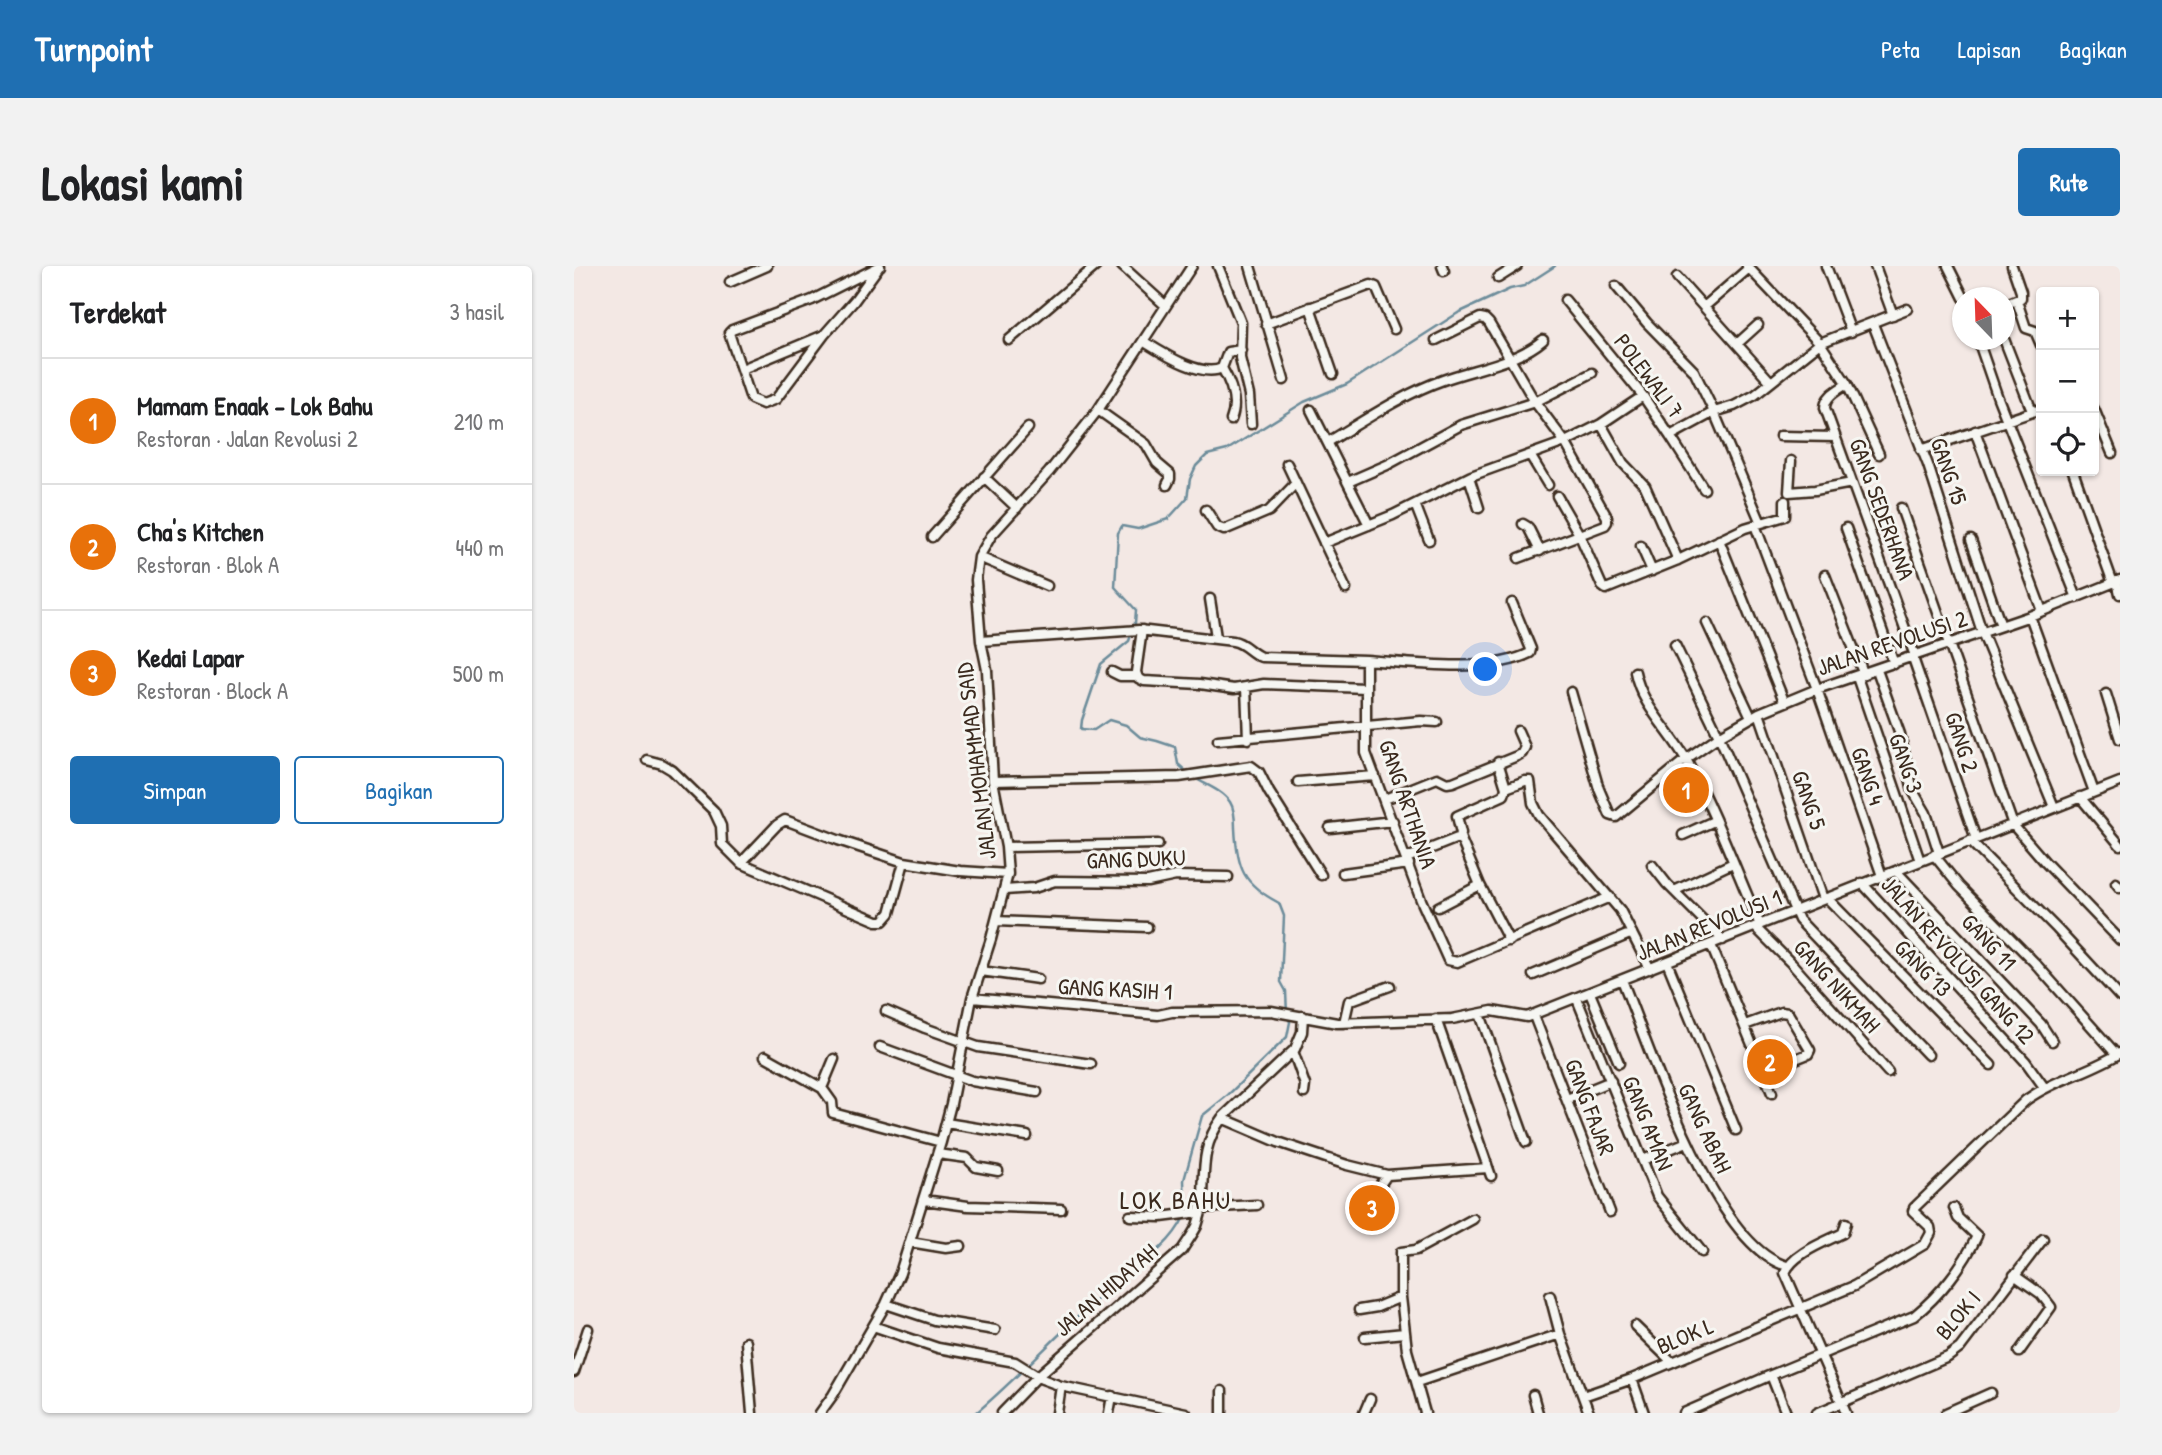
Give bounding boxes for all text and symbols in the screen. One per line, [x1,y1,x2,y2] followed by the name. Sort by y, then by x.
[35,27,152,71] text: Turnpoint
[1881,33,1920,65] text: Peta
[1958,33,2021,65] text: Lapisan
[2059,33,2127,65] text: Bagikan
[2018,148,2120,216] button: Rute
[42,149,244,215] text: Lokasi kami
[1952,287,2015,350] north arrow
[2036,287,2099,476] map controls
[2036,287,2099,350] button: +
[70,292,166,332] text: Terdekat
[450,296,504,327] text: 3 hasil
[1607,327,1691,424] street label: POLEWALI 7
[2036,350,2099,413] button: −
[137,388,373,423] text: Mamam Enaak - Lok Bahu
[89,406,97,437] text: 1
[454,406,504,437] text: 210 m
[2036,413,2099,476] button: locate
[137,423,358,454] text: Restoran · Jalan Revolusi 2
[1924,433,1975,509] street label: GANG 15
[1843,434,1922,584] street label: GANG SEDERHANA
[137,514,264,549] text: Cha's Kitchen
[88,532,98,563] text: 2
[456,532,504,563] text: 440 m
[137,549,279,580] text: Restoran · Blok A
[1813,602,1971,683] street label: JALAN REVOLUSI 2
[137,640,244,675] text: Kedai Lapar
[1468,652,1502,686] your location
[88,658,98,689] text: 3
[453,658,504,689] text: 500 m
[948,661,1003,861] street label: JALAN MOHAMMAD SAID
[137,675,288,706] text: Restoran · Block A
[1938,708,1987,776] street label: GANG 2
[1882,729,1931,797] street label: GANG 3
[1372,735,1445,872] street label: GANG ARTHANIA
[1844,743,1893,809] street label: GANG 4
[70,756,280,824] button: Simpan
[294,756,504,824] button: Bagikan
[1663,764,1709,816] pin: 1
[1785,766,1834,834] street label: GANG 5
[1086,841,1186,876] street label: GANG DUKU
[1875,869,2042,1050] street label: JALAN REVOLUSI GANG 12
[1632,881,1786,968] street label: JALAN REVOLUSI 1
[1955,906,2024,977] street label: GANG 11
[1787,932,1888,1039] street label: GANG NIKMAH
[1888,932,1959,1003] street label: GANG 13
[1057,970,1173,1007] street label: GANG KASIH 1
[1747,1036,1793,1088] pin: 2
[1558,1054,1623,1159] street label: GANG FAJAR
[1616,1071,1681,1175] street label: GANG AMAN
[1671,1078,1740,1178] street label: GANG ABAH
[1120,1182,1232,1217] district label: LOK BAHU
[1349,1182,1395,1234] pin: 3
[1047,1236,1164,1343] street label: JALAN HIDAYAH
[1928,1283,1987,1346] street label: BLOK I
[1652,1310,1718,1361] street label: BLOK L

